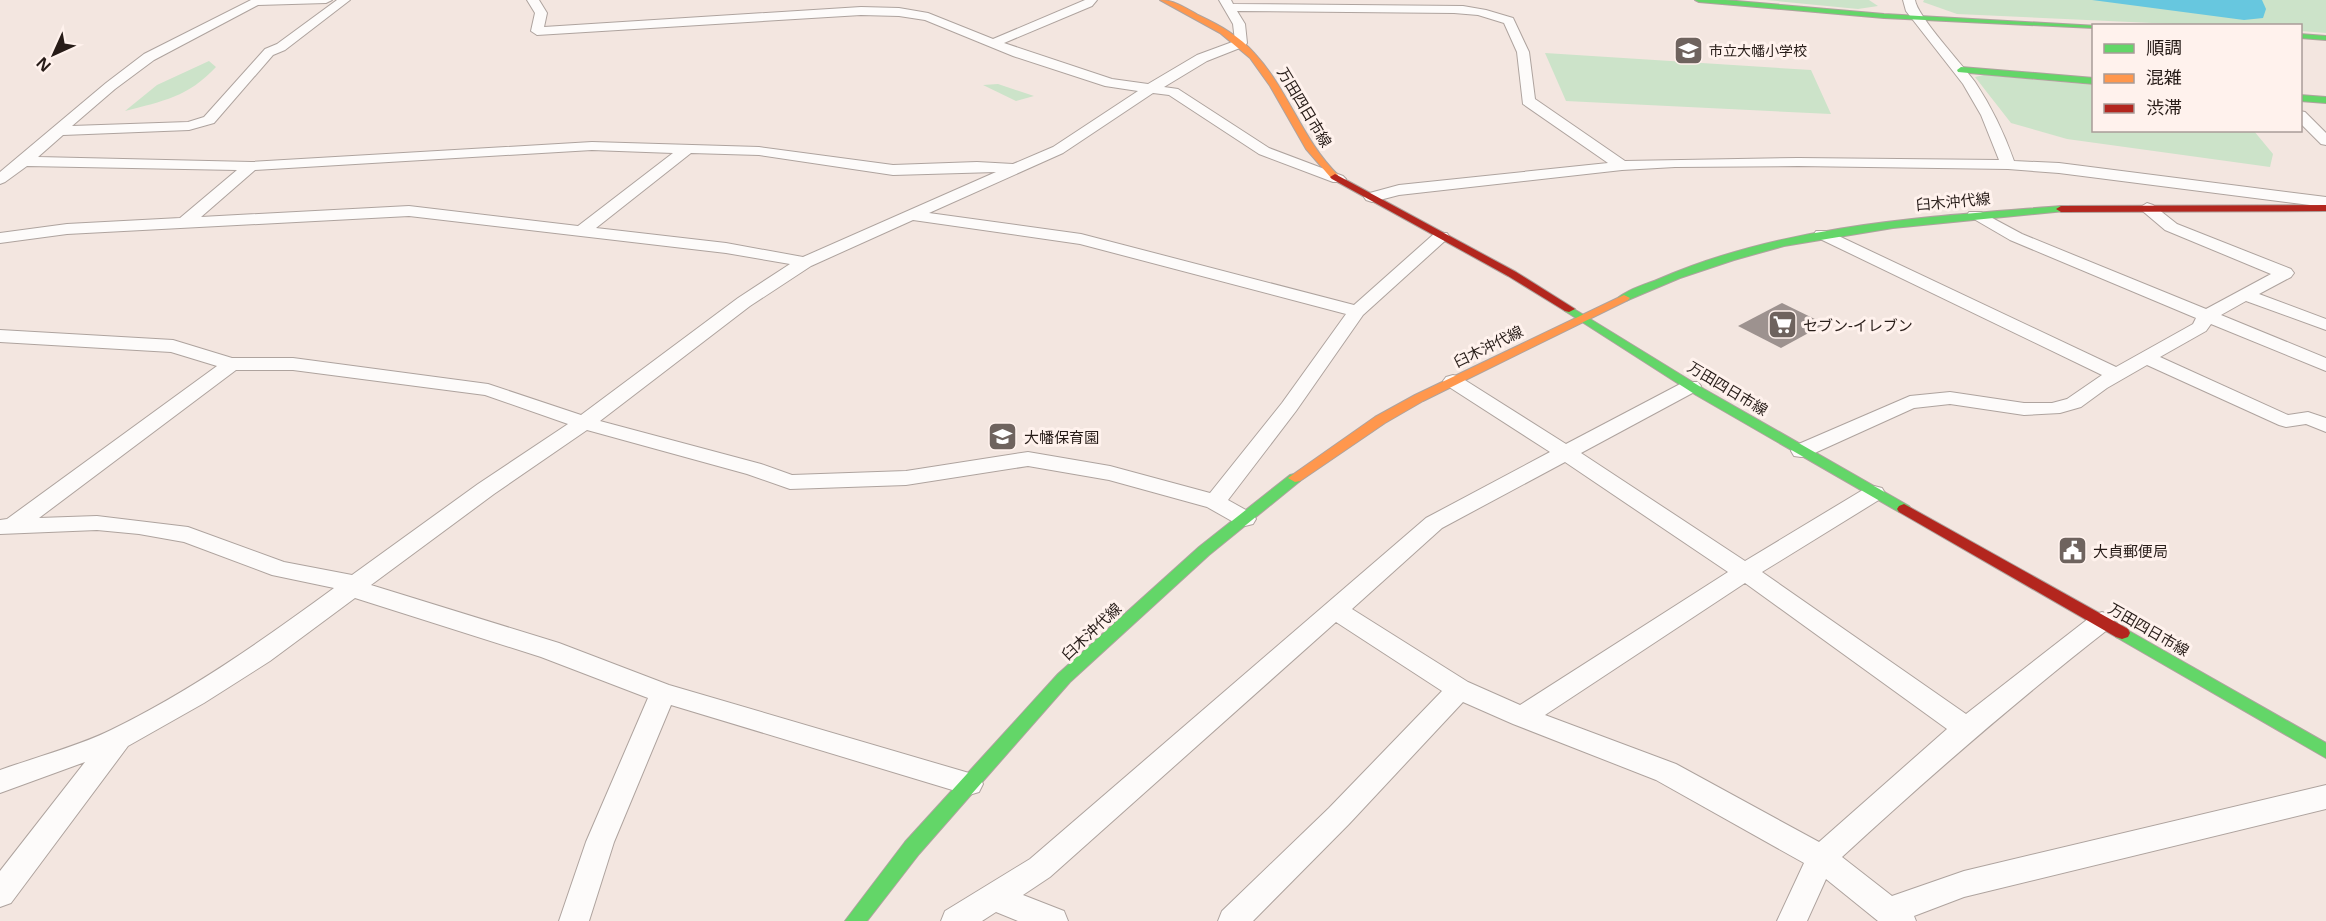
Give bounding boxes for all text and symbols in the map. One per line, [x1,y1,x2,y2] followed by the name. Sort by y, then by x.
[24,24,84,84] north arrow
[2092,24,2302,132] legend
[1672,34,1704,66] school or university icon: 市立大幡小学校
[2146,35,2182,59] text: 順調
[1709,41,1807,60] place label: 市立大幡小学校
[31,52,56,77] text: N
[1273,63,1337,151] street label: 万田四日市線
[2146,65,2182,89] text: 混雑
[2146,95,2182,119] text: 渋滞
[1915,188,1991,214] street label: 臼木沖代線
[1766,309,1798,341] supermarket icon: セブン-イレブン
[1803,315,1913,335] place label: セブン-イレブン
[1450,321,1526,371] street label: 臼木沖代線
[1684,356,1772,420] street label: 万田四日市線
[987,421,1019,453] school or university icon: 大幡保育園
[1024,427,1099,447] place label: 大幡保育園
[2056,535,2088,567] public building icon: 大貞郵便局
[2093,541,2168,561] place label: 大貞郵便局
[1057,598,1125,664] street label: 臼木沖代線
[2105,598,2193,660] street label: 万田四日市線

